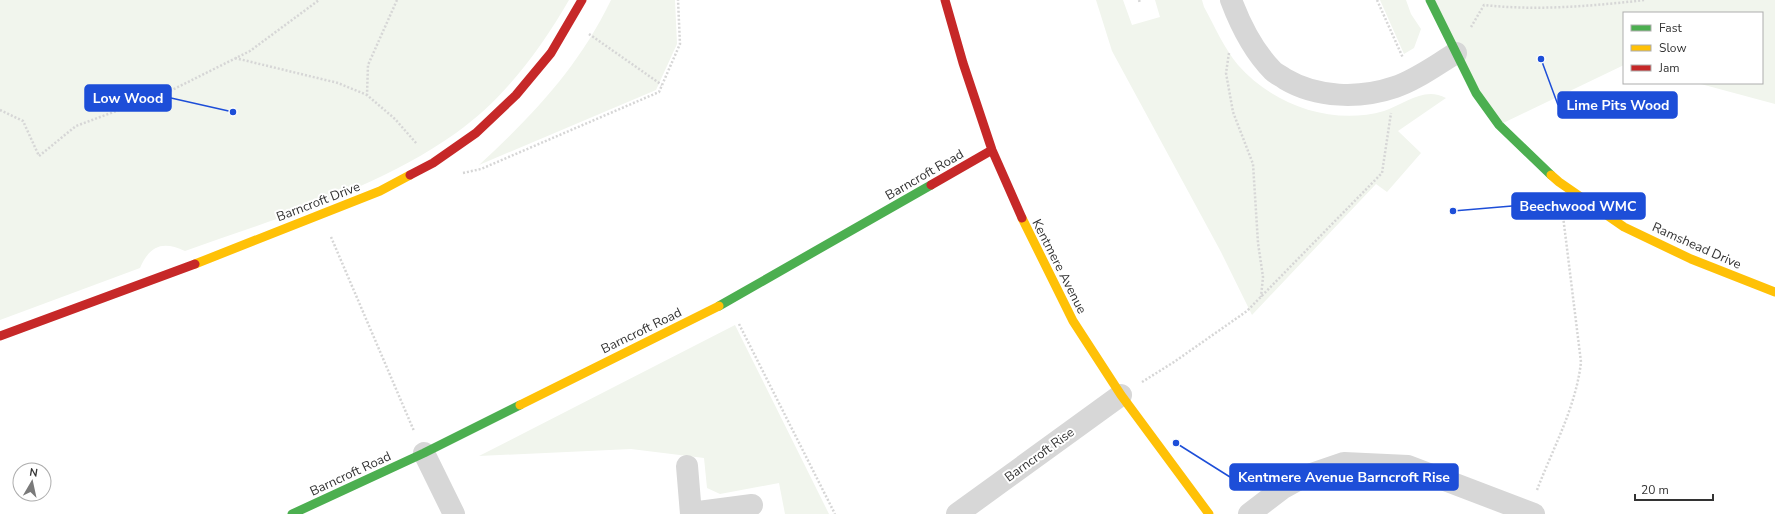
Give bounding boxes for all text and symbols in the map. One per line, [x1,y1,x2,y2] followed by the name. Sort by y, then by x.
[1623,12,1763,84] legend
[1659,20,1682,36] text: Fast
[1659,40,1687,56] text: Slow
[1658,60,1680,76] text: Jam
[85,85,171,111] callout: Low Wood
[93,89,163,108] text: Low Wood
[1558,92,1677,118] callout: Lime Pits Wood
[1567,96,1670,115] text: Lime Pits Wood
[882,145,967,205] street label: Barncroft Road
[274,178,363,226] street label: Barncroft Drive
[1512,193,1645,219] callout: Beechwood WMC
[1520,197,1637,216] text: Beechwood WMC
[1027,216,1091,317] street label: Kentmere Avenue
[1649,218,1744,274] street label: Ramshead Drive
[598,304,685,358] street label: Barncroft Road
[1001,423,1078,486] street label: Barncroft Rise
[307,447,394,501] street label: Barncroft Road
[12,462,52,502] north arrow
[1230,464,1458,490] callout: Kentmere Avenue Barncroft Rise
[28,465,39,481] text: N
[1238,468,1450,487] text: Kentmere Avenue Barncroft Rise
[1635,476,1713,502] scale bar
[1641,482,1669,498] text: 20 m

